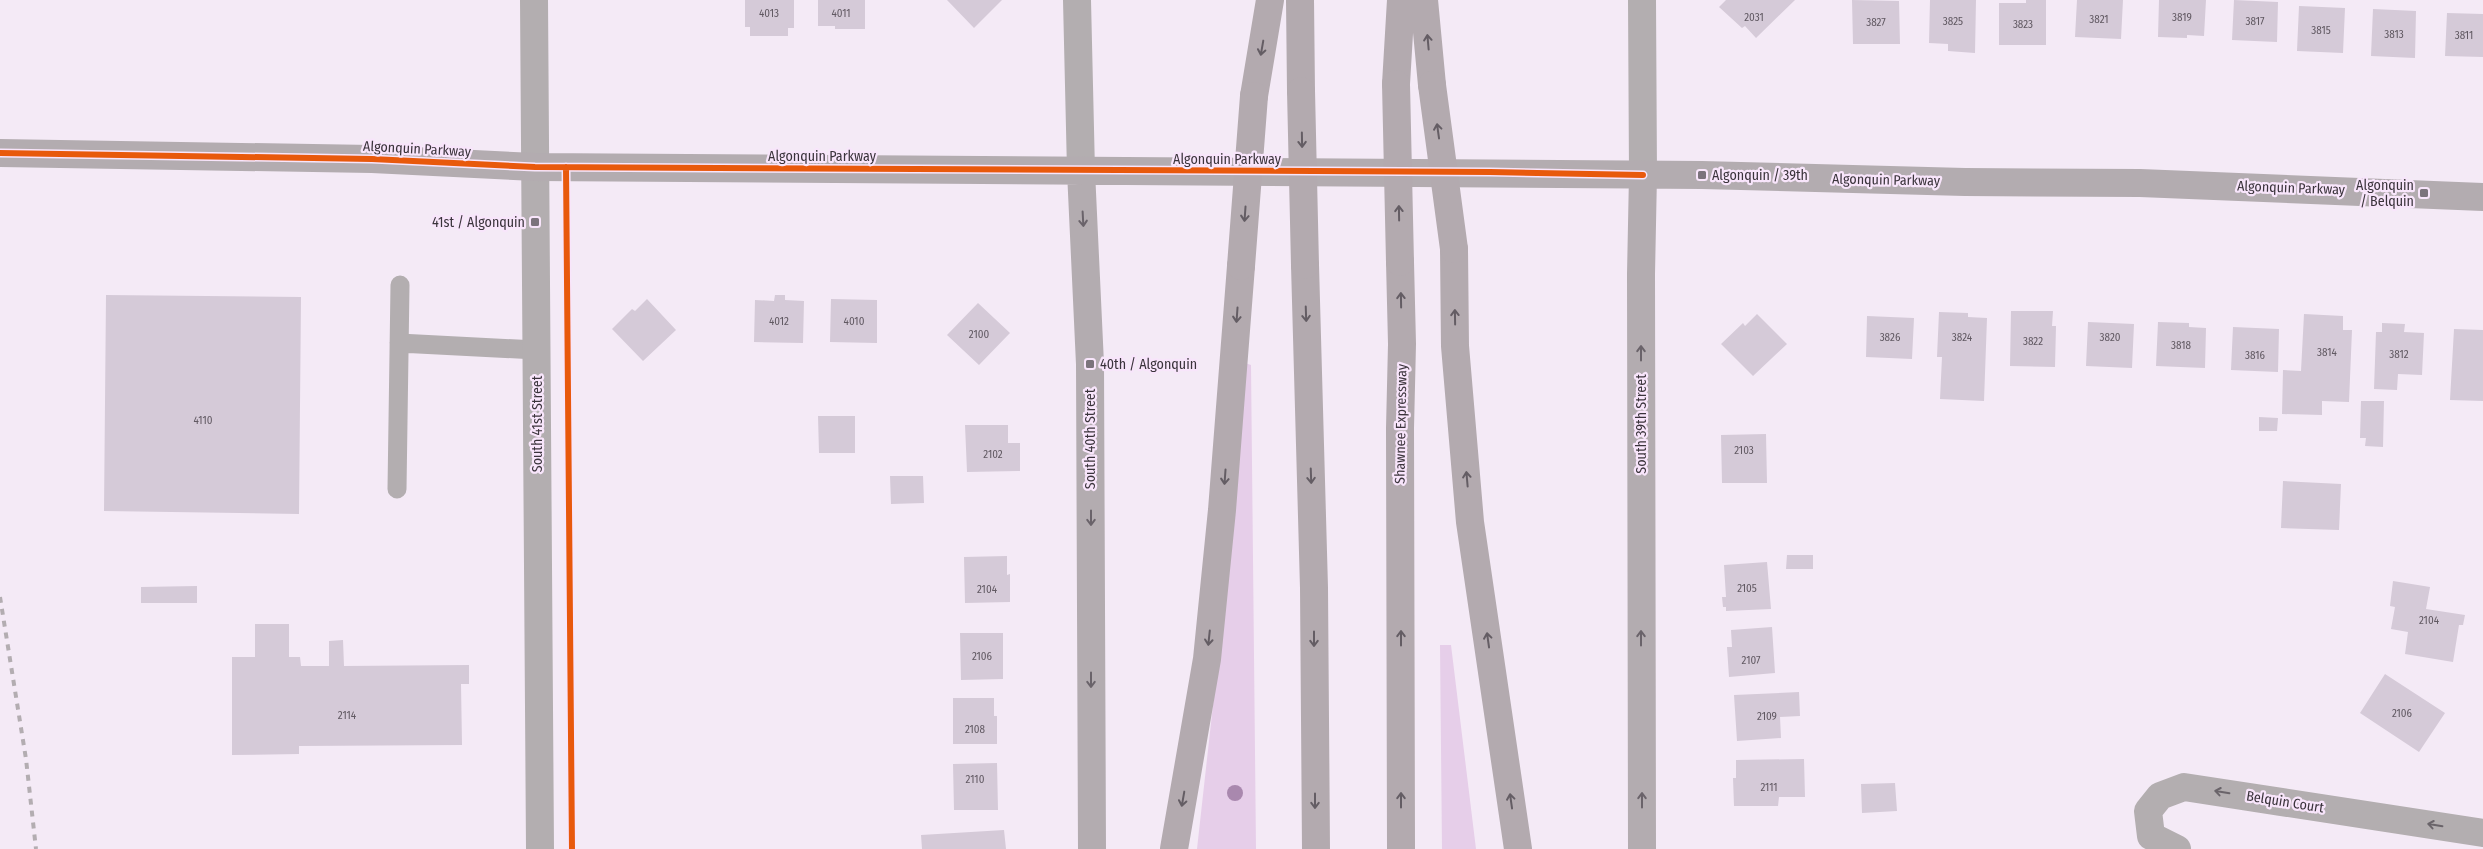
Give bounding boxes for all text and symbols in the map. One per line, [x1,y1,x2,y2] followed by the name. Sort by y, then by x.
[759,7,779,20] house number: 4013
[831,7,851,20] house number: 4011
[1744,11,1764,24] house number: 2031
[2172,11,2192,24] house number: 3819
[2089,13,2109,26] house number: 3821
[1943,15,1963,28] house number: 3825
[2246,15,2265,28] house number: 3817
[1866,16,1886,29] house number: 3827
[2013,18,2033,31] house number: 3823
[2311,24,2331,37] house number: 3815
[2384,28,2404,41] house number: 3813
[2455,29,2473,42] house number: 3811
[1423,35,1433,51] one-way arrow
[1256,40,1266,56] one-way arrow
[1433,124,1443,140] one-way arrow
[1297,132,1307,148] one-way arrow
[363,138,472,160] street label: Algonquin Parkway
[768,148,877,165] street label: Algonquin Parkway
[1173,151,1282,168] street label: Algonquin Parkway
[1712,167,1808,184] place label: Algonquin / 39th
[1696,169,1708,181] marker: Algonquin / 39th
[1832,171,1941,189] street label: Algonquin Parkway
[2356,177,2414,210] place label: Algonquin / Belquin
[2237,178,2346,198] street label: Algonquin Parkway
[2418,187,2430,199] marker: Algonquin / Belquin
[1394,205,1404,222] one-way arrow
[1240,206,1249,222] one-way arrow
[1079,211,1088,227] one-way arrow
[432,214,525,231] place label: 41st / Algonquin
[529,216,541,228] marker: 41st / Algonquin
[1396,293,1406,309] one-way arrow
[1232,306,1242,322] one-way arrow
[1301,306,1311,322] one-way arrow
[1450,309,1460,326] one-way arrow
[769,315,789,328] house number: 4012
[844,315,865,328] house number: 4010
[969,328,989,341] house number: 2100
[1880,331,1901,344] house number: 3826
[1952,331,1973,344] house number: 3824
[2100,331,2121,344] house number: 3820
[2023,335,2043,348] house number: 3822
[2171,339,2191,352] house number: 3818
[1636,345,1646,362] one-way arrow
[2317,346,2338,359] house number: 3814
[2389,348,2409,361] house number: 3812
[2245,349,2266,362] house number: 3816
[1100,356,1197,373] place label: 40th / Algonquin
[1084,358,1096,370] marker: 40th / Algonquin
[1391,363,1411,484] street label: Shawnee Expressway
[1633,374,1650,474] street label: South 39th Street
[529,375,546,472] street label: South 41st Street
[1082,388,1099,489] street label: South 40th Street
[194,414,213,427] house number: 4110
[1734,444,1754,457] house number: 2103
[983,448,1003,461] house number: 2102
[1220,468,1230,484] one-way arrow
[1306,468,1315,484] one-way arrow
[1462,471,1471,487] one-way arrow
[1086,509,1096,525] one-way arrow
[1737,582,1757,595] house number: 2105
[977,583,998,596] house number: 2104
[2419,614,2440,627] house number: 2104
[1204,630,1214,646] one-way arrow
[1309,630,1319,647] one-way arrow
[1396,630,1405,646] one-way arrow
[1636,630,1646,646] one-way arrow
[1482,632,1492,648] one-way arrow
[972,650,993,663] house number: 2106
[1742,654,1761,667] house number: 2107
[1086,672,1096,688] one-way arrow
[2392,707,2413,720] house number: 2106
[338,709,357,722] house number: 2114
[1757,710,1777,723] house number: 2109
[965,723,986,736] house number: 2108
[966,773,985,786] house number: 2110
[1760,781,1778,794] house number: 2111
[2215,787,2231,797] one-way arrow
[2245,787,2325,817] street label: Belquin Court
[1177,790,1187,806] one-way arrow
[1310,793,1320,809] one-way arrow
[1396,793,1406,809] one-way arrow
[1506,793,1516,809] one-way arrow
[1637,793,1647,809] one-way arrow
[2427,820,2443,830] one-way arrow

